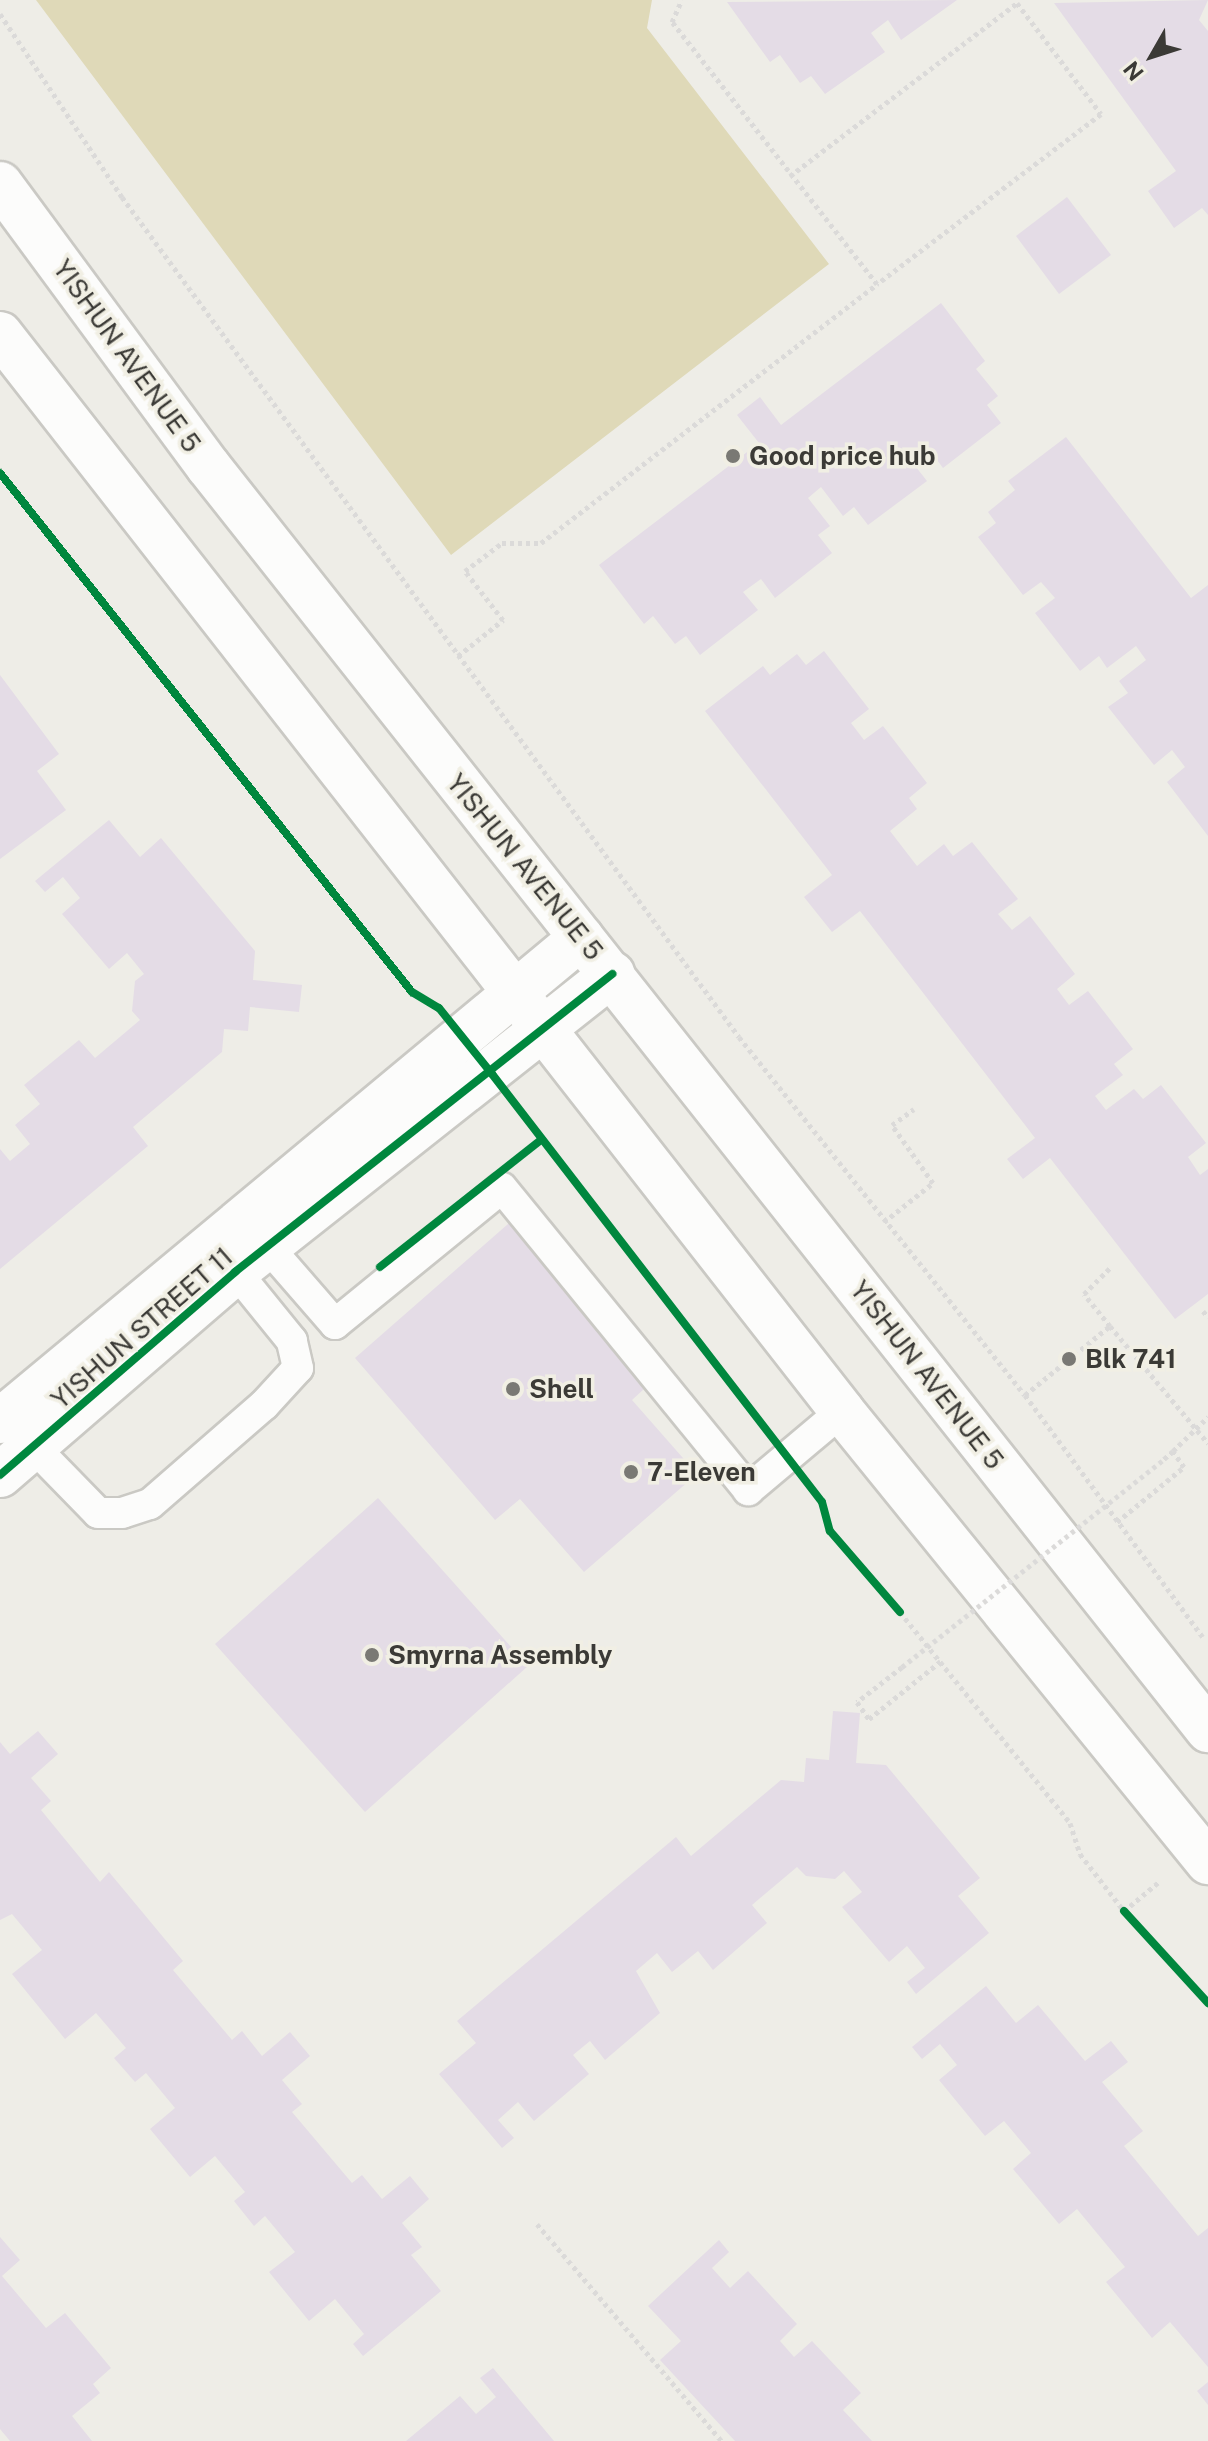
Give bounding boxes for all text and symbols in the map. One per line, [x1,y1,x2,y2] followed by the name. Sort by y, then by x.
[1112,16,1192,96] north arrow
[1118,56,1149,86] text: N
[47,254,207,458] street label: YISHUN AVENUE 5
[749,440,936,472] place label: Good price hub
[724,447,742,465] marker: Good price hub
[440,768,610,966] street label: YISHUN AVENUE 5
[45,1241,239,1415] street label: YISHUN STREET 11
[844,1275,1010,1475] street label: YISHUN AVENUE 5
[1085,1343,1176,1375] place label: Blk 741
[1060,1350,1078,1368] marker: Blk 741
[529,1373,594,1405] place label: Shell
[504,1380,522,1398] marker: Shell
[647,1456,756,1488] place label: 7-Eleven
[622,1463,640,1481] marker: 7-Eleven
[388,1639,613,1671] place label: Smyrna Assembly
[363,1646,381,1664] marker: Smyrna Assembly

